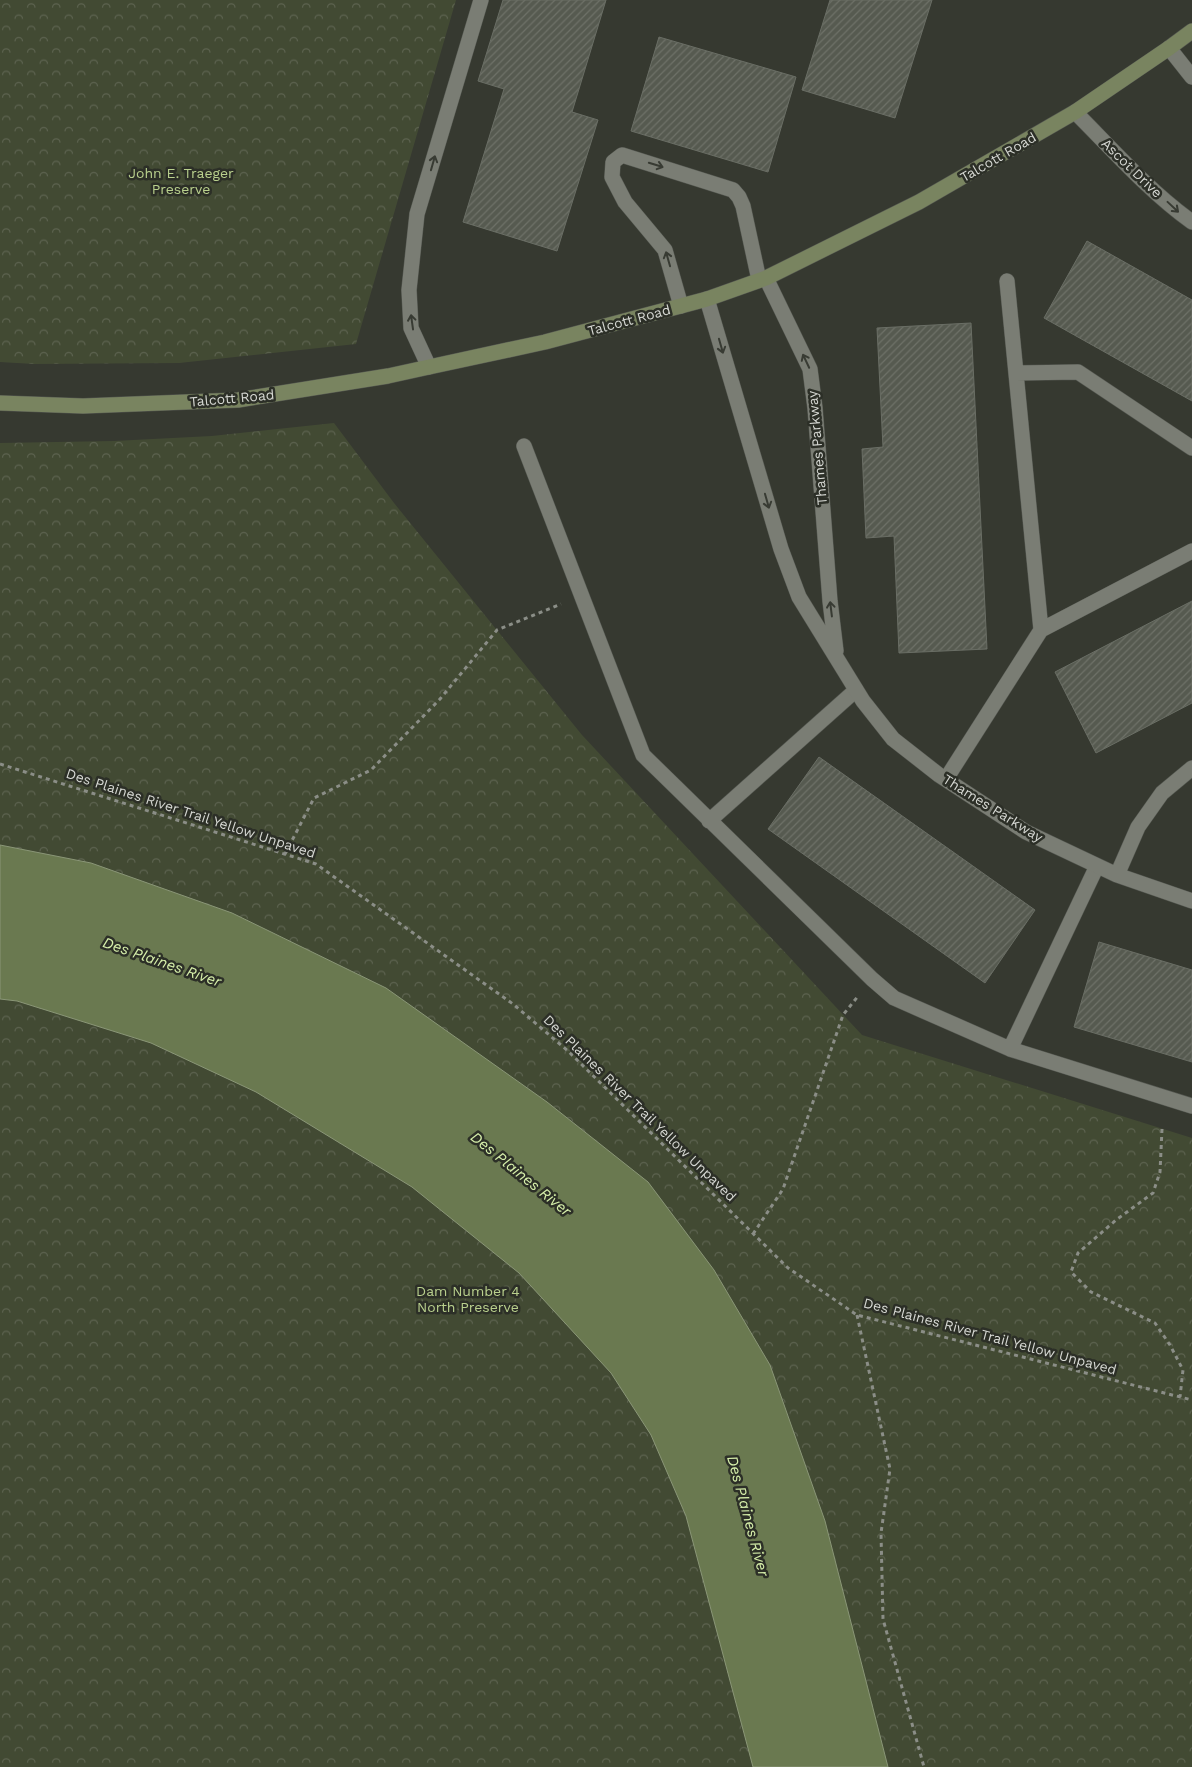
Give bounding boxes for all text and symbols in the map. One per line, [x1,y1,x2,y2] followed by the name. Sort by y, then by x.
[957,129,1039,185] street label: Talcott Road
[1098,135,1166,201] street label: Ascot Drive
[428,155,438,171] one-way arrow
[648,161,664,171] one-way arrow
[128,165,234,197] park label: John E. Traeger Preserve
[1166,201,1179,213] one-way arrow
[662,251,672,267] one-way arrow
[586,301,672,339] street label: Talcott Road
[406,315,416,331] one-way arrow
[716,337,726,353] one-way arrow
[800,354,810,369] one-way arrow
[189,386,275,410] street label: Talcott Road
[804,389,830,506] street label: Thames Parkway
[762,493,772,509] one-way arrow
[826,601,836,617] one-way arrow
[64,765,318,861] street label: Des Plaines River Trail Yellow Unpaved
[940,771,1047,846] street label: Thames Parkway
[100,933,225,991] water label: Des Plaines River
[540,1011,740,1205] street label: Des Plaines River Trail Yellow Unpaved
[467,1128,576,1221] water label: Des Plaines River
[416,1283,520,1315] park label: Dam Number 4 North Preserve
[862,1294,1118,1378] street label: Des Plaines River Trail Yellow Unpaved
[723,1454,773,1579] water label: Des Plaines River

